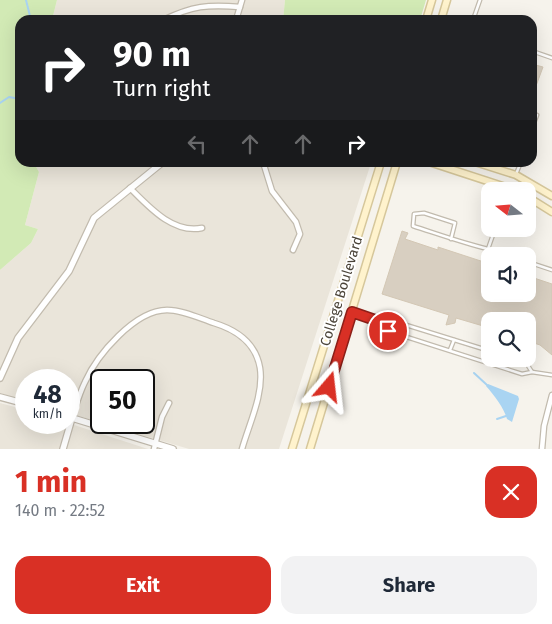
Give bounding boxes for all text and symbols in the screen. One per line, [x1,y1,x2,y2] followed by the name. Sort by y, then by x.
[113,33,191,75] text: 90 m
[30,35,95,100] icon: right
[113,75,210,102] text: Turn right
[183,130,211,158] icon: left
[236,130,264,158] icon: ahead
[289,130,317,158] icon: ahead
[342,130,370,158] icon: right
[481,182,536,238] north arrow
[481,182,536,367] map controls
[317,234,366,348] street label: College Boulevard
[481,247,536,302] button: sound
[367,310,409,352] pin
[481,312,536,367] button: search
[374,317,402,345] icon: arrive
[302,360,354,412] position arrow
[90,369,155,434] speed limit sign: 50
[33,380,62,410] text: 48
[33,407,62,421] text: km/h
[15,464,87,500] text: 1 min
[485,466,537,518] button: close
[15,501,105,520] text: 140 m · 22:52
[15,556,271,614] button: Exit
[281,556,537,614] button: Share

